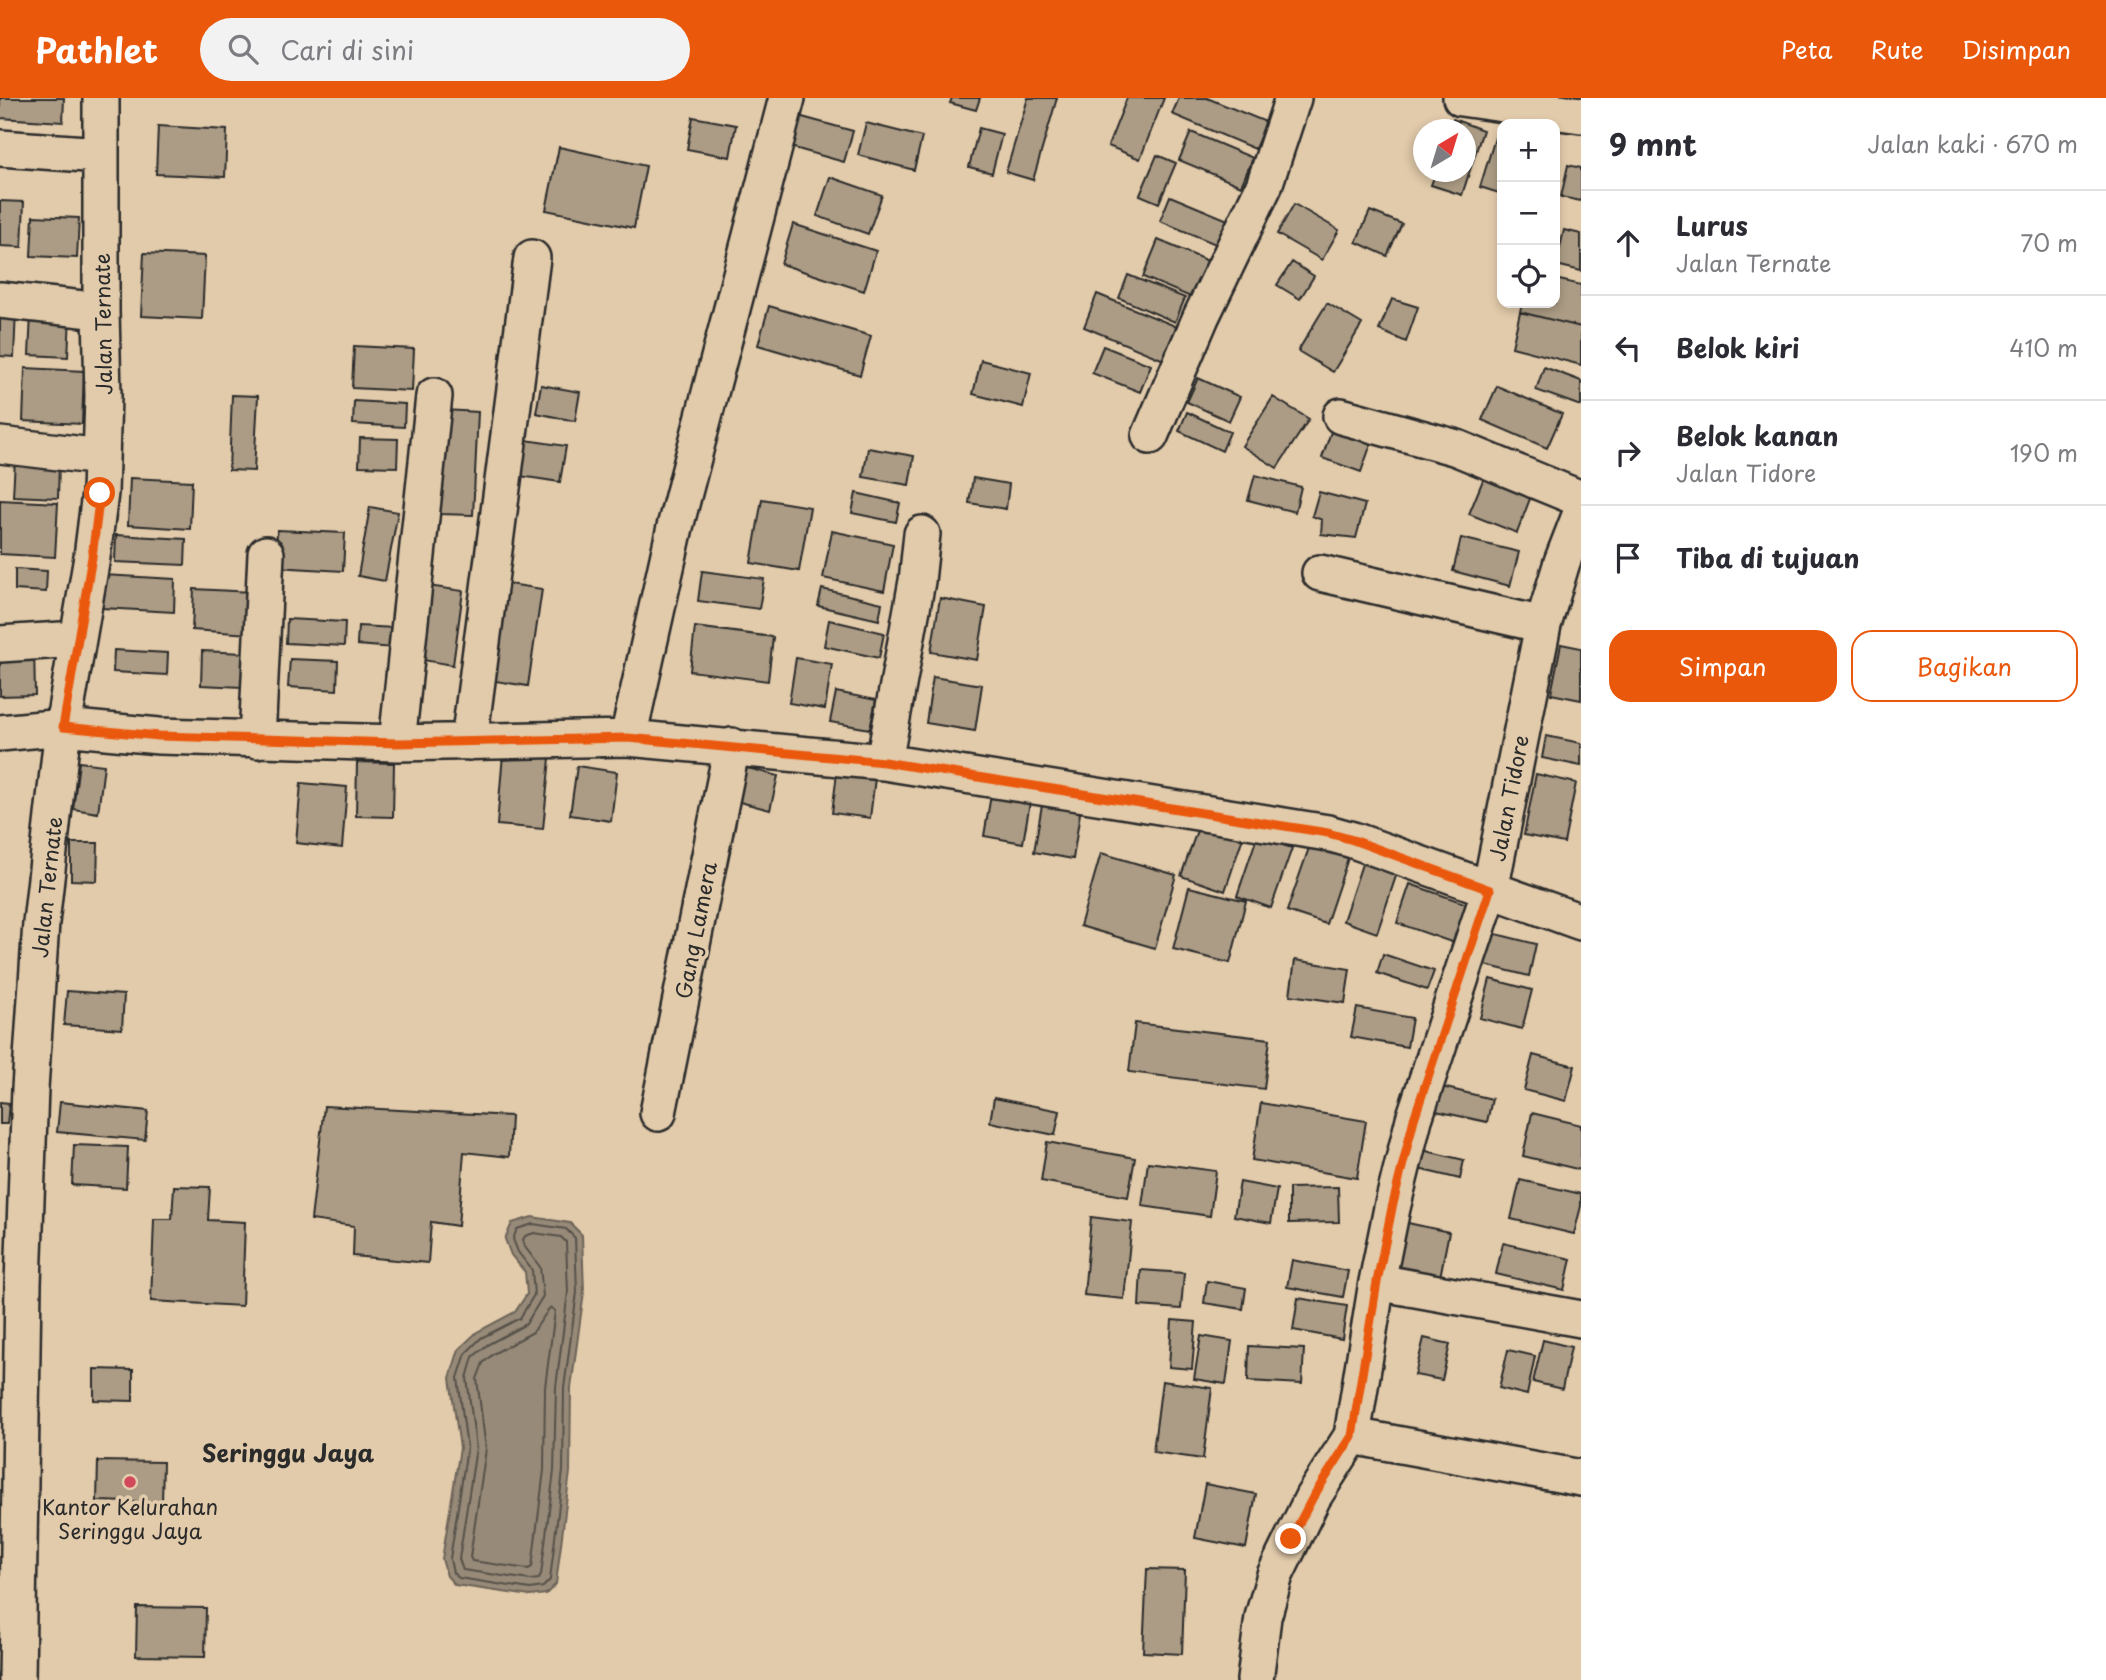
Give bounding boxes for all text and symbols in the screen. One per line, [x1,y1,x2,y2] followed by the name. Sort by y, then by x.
[200,18,690,81] search box
[35,24,158,74] text: Pathlet
[224,30,262,68] icon: search
[280,30,414,69] text: Cari di sini
[1781,31,1833,67] text: Peta
[1871,31,1923,67] text: Rute
[1961,31,2071,67] text: Disimpan
[1413,119,1476,182] north arrow
[1497,119,1560,308] map controls
[1497,119,1560,182] button: +
[1609,121,1697,166] text: 9 mnt
[1868,126,2078,161] text: Jalan kaki · 670 m
[1497,182,1560,245] button: −
[1676,206,1748,245] text: Lurus
[1609,224,1647,262] icon: ahead
[2020,225,2078,260] text: 70 m
[1497,245,1560,308] button: locate
[1676,245,1832,280] text: Jalan Ternate
[85,253,119,395] street label: Jalan Ternate
[1676,328,1799,367] text: Belok kiri
[1609,329,1647,367] icon: left
[2009,330,2078,365] text: 410 m
[1676,416,1838,455] text: Belok kanan
[1609,434,1647,472] icon: right
[2010,435,2078,470] text: 190 m
[1676,455,1816,490] text: Jalan Tidore
[84,477,115,508] route start
[1676,538,1860,577] text: Tiba di tujuan
[1609,539,1647,577] icon: arrive
[1609,630,1837,702] button: Simpan
[1851,630,2078,702] button: Bagikan
[1480,732,1536,864] street label: Jalan Tidore
[23,815,69,959] street label: Jalan Ternate
[666,859,724,1001] street label: Gang Lamera
[202,1434,374,1470] district label: Seringgu Jaya
[122,1474,138,1490] marker: Kantor Kelurahan Seringgu Jaya
[42,1490,218,1546] place label: Kantor Kelurahan Seringgu Jaya
[1275,1523,1306,1554] route end

